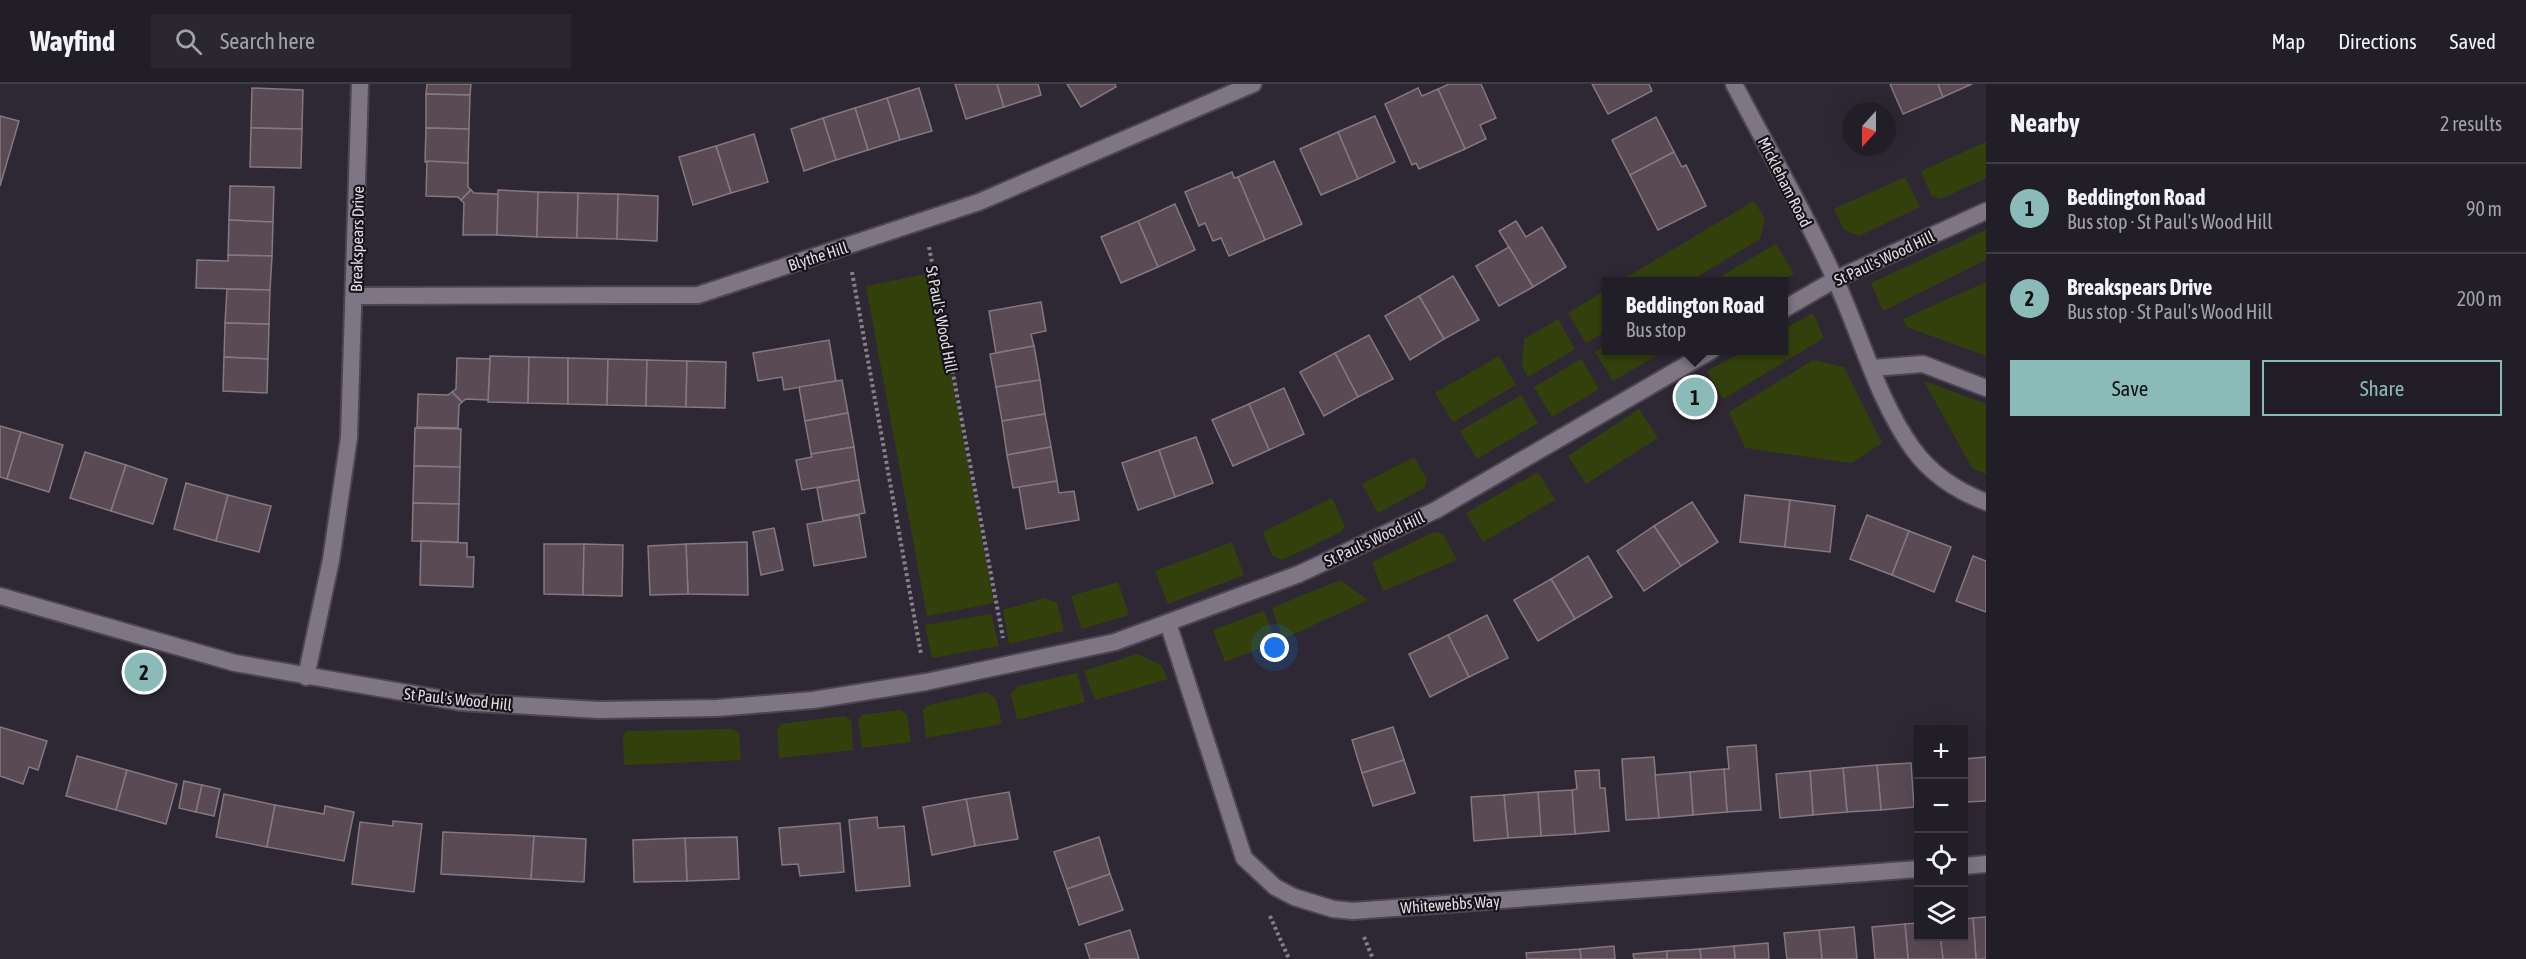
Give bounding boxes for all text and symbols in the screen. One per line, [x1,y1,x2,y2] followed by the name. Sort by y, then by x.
[151,14,571,68] search box
[30,25,115,57] text: Wayfind
[172,25,205,58] icon: search
[220,28,315,54] text: Search here
[2271,29,2305,53] text: Map
[2338,29,2417,53] text: Directions
[2450,29,2496,53] text: Saved
[1842,102,1896,156] north arrow
[2010,108,2080,138] text: Nearby
[2440,112,2502,135] text: 2 results
[1755,134,1815,230] street label: Mickleham Road
[2067,184,2206,210] text: Beddington Road
[347,186,368,292] street label: Breakspears Drive
[2025,197,2034,220] text: 1
[2466,197,2502,220] text: 90 m
[2067,210,2273,233] text: Bus stop · St Paul's Wood Hill
[1831,227,1938,289] street label: St Paul's Wood Hill
[786,238,851,275] street label: Blythe Hill
[923,264,961,375] street label: St Paul's Wood Hill
[2067,274,2212,300] text: Breakspears Drive
[1602,277,1788,355] popup
[2025,287,2034,310] text: 2
[2457,287,2502,310] text: 200 m
[1626,292,1764,318] text: Beddington Road
[2067,300,2273,323] text: Bus stop · St Paul's Wood Hill
[1626,318,1686,341] text: Bus stop
[2010,360,2250,416] button: Save
[2262,360,2502,416] button: Share
[1676,374,1714,420] pin: 1
[1321,508,1428,570] street label: St Paul's Wood Hill
[1260,633,1289,662] your location
[124,650,164,694] pin: 2
[403,684,514,714] street label: St Paul's Wood Hill
[1914,725,1968,941] map controls
[1914,725,1968,779] button: +
[1914,779,1968,833] button: −
[1914,833,1968,887] button: locate
[1914,887,1968,941] button: layers
[1400,892,1501,917] street label: Whitewebbs Way

